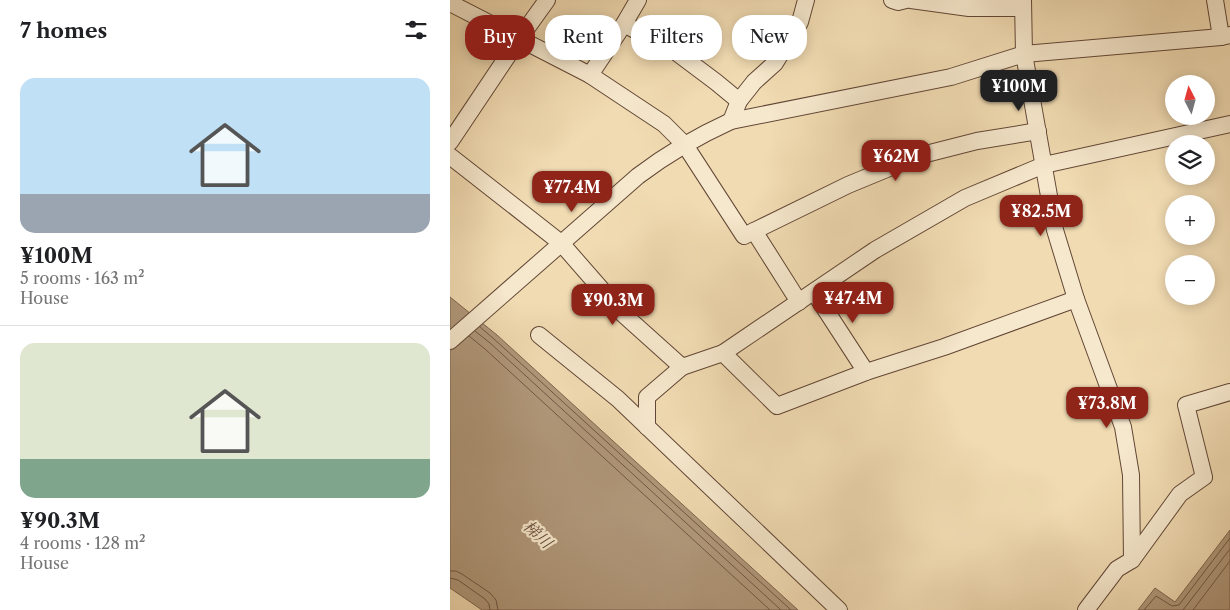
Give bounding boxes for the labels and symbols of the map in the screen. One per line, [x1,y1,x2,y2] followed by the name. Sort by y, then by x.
[984,70,1054,112] pin: ¥100M
[1165,75,1215,125] north arrow
[866,140,926,182] pin: ¥62M
[531,170,613,213] pin: ¥77.4M
[1000,194,1082,237] pin: ¥82.5M
[812,282,894,324] pin: ¥47.4M
[572,284,654,326] pin: ¥90.3M
[1066,386,1148,429] pin: ¥73.8M
[519,516,558,554] water label: 梯川

